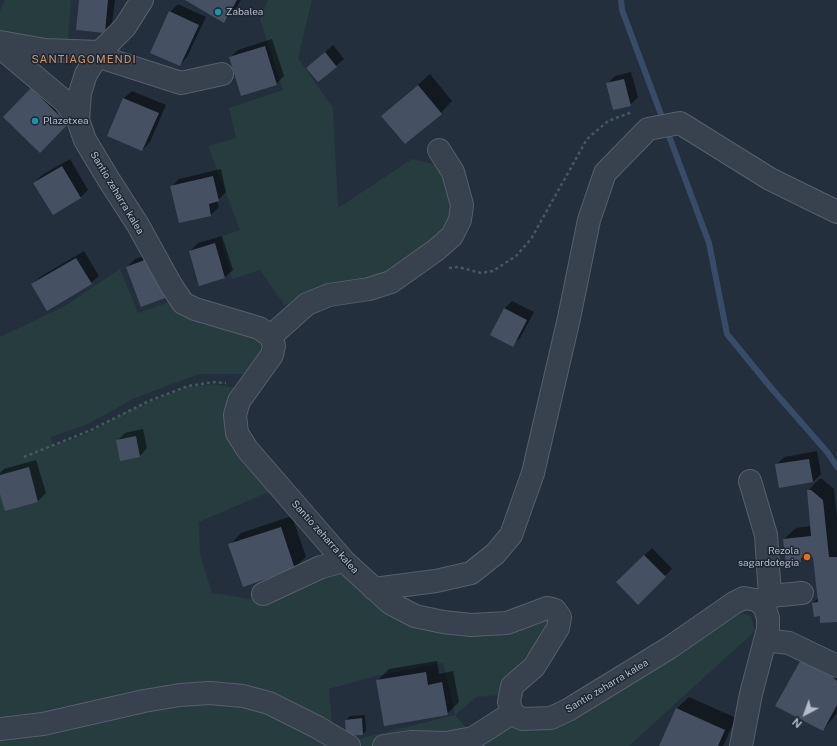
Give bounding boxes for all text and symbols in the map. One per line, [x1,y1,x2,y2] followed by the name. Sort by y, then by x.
[226,6,263,18] place label: Zabalea
[213,7,223,17] marker: Zabalea
[31,53,137,67] district label: SANTIAGOMENDI
[43,115,89,127] place label: Plazetxea
[30,116,40,126] marker: Plazetxea
[88,149,146,237] street label: Santio zeharra kalea
[289,498,361,576] street label: Santio zeharra kalea
[738,545,799,568] place label: Rezola sagardotegia
[802,552,812,562] marker: Rezola sagardotegia
[563,657,651,715] street label: Santio zeharra kalea
[785,694,825,734] north arrow
[790,716,804,730] text: N

